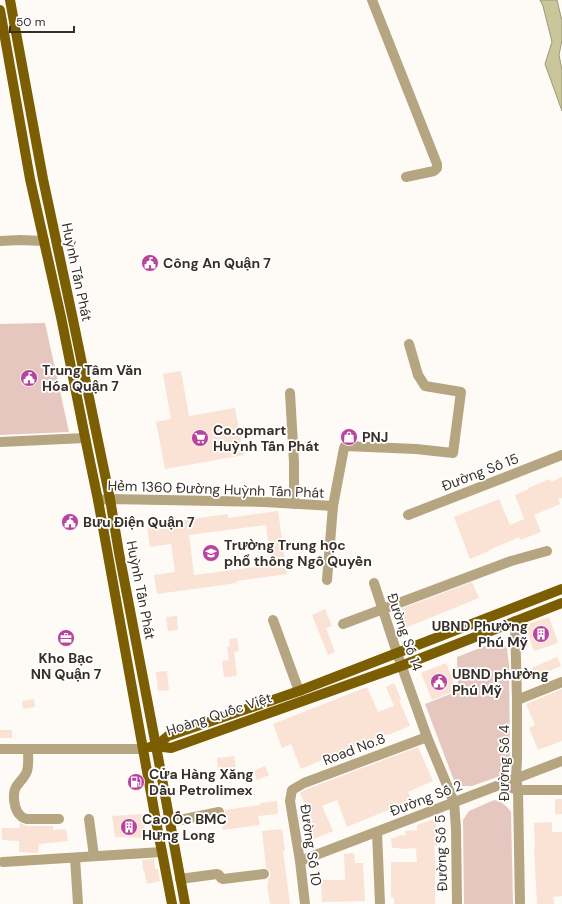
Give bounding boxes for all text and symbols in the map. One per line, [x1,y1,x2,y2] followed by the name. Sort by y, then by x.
[10,8,74,34] scale bar
[16,14,45,30] text: 50 m
[58,221,96,323] street label: Huỳnh Tấn Phát
[140,253,160,273] public building icon: Công An Quận 7
[163,254,271,272] place label: Công An Quận 7
[42,361,142,395] place label: Trung Tâm Văn Hóa Quận 7
[19,368,39,388] public building icon: Trung Tâm Văn Hóa Quận 7
[213,421,319,455] place label: Co.opmart Huỳnh Tấn Phát
[339,427,359,447] shop icon: PNJ
[190,428,210,448] supermarket icon: Co.opmart Huỳnh Tấn Phát
[362,428,388,446] place label: PNJ
[439,449,521,495] street label: Đường Số 15
[107,476,325,502] street label: Hẻm 1360 Đường Huỳnh Tấn Phát
[60,512,80,532] public building icon: Bưu Điện Quận 7
[83,513,195,531] place label: Bưu Điện Quận 7
[224,536,372,570] place label: Trường Trung học phổ thông Ngô Quyền
[123,539,159,641] street label: Huỳnh Tấn Phát
[201,543,221,563] school or university icon: Trường Trung học phổ thông Ngô Quyền
[383,591,427,674] street label: Đường Số 14
[432,617,529,651] place label: UBND Phường Phú Mỹ
[531,624,551,644] building icon: UBND Phường Phú Mỹ
[56,628,76,648] office icon: Kho Bạc NN Quận 7
[31,649,102,683] place label: Kho Bạc NN Quận 7
[452,665,549,699] place label: UBND phường Phú Mỹ
[429,672,449,692] public building icon: UBND phường Phú Mỹ
[164,688,274,740] street label: Hoàng Quốc Việt
[495,724,513,801] street label: Đường Số 4
[320,729,388,769] street label: Road No.8
[149,765,254,799] place label: Cửa Hàng Xăng Dầu Petrolimex
[126,772,146,792] fuel station icon: Cửa Hàng Xăng Dầu Petrolimex
[387,776,465,820] street label: Đường Số 2
[296,803,326,887] street label: Đường Số 10
[142,810,227,844] place label: Cao Ốc BMC Hưng Long
[431,814,451,892] street label: Đường Số 5
[119,817,139,837] building icon: Cao Ốc BMC Hưng Long

